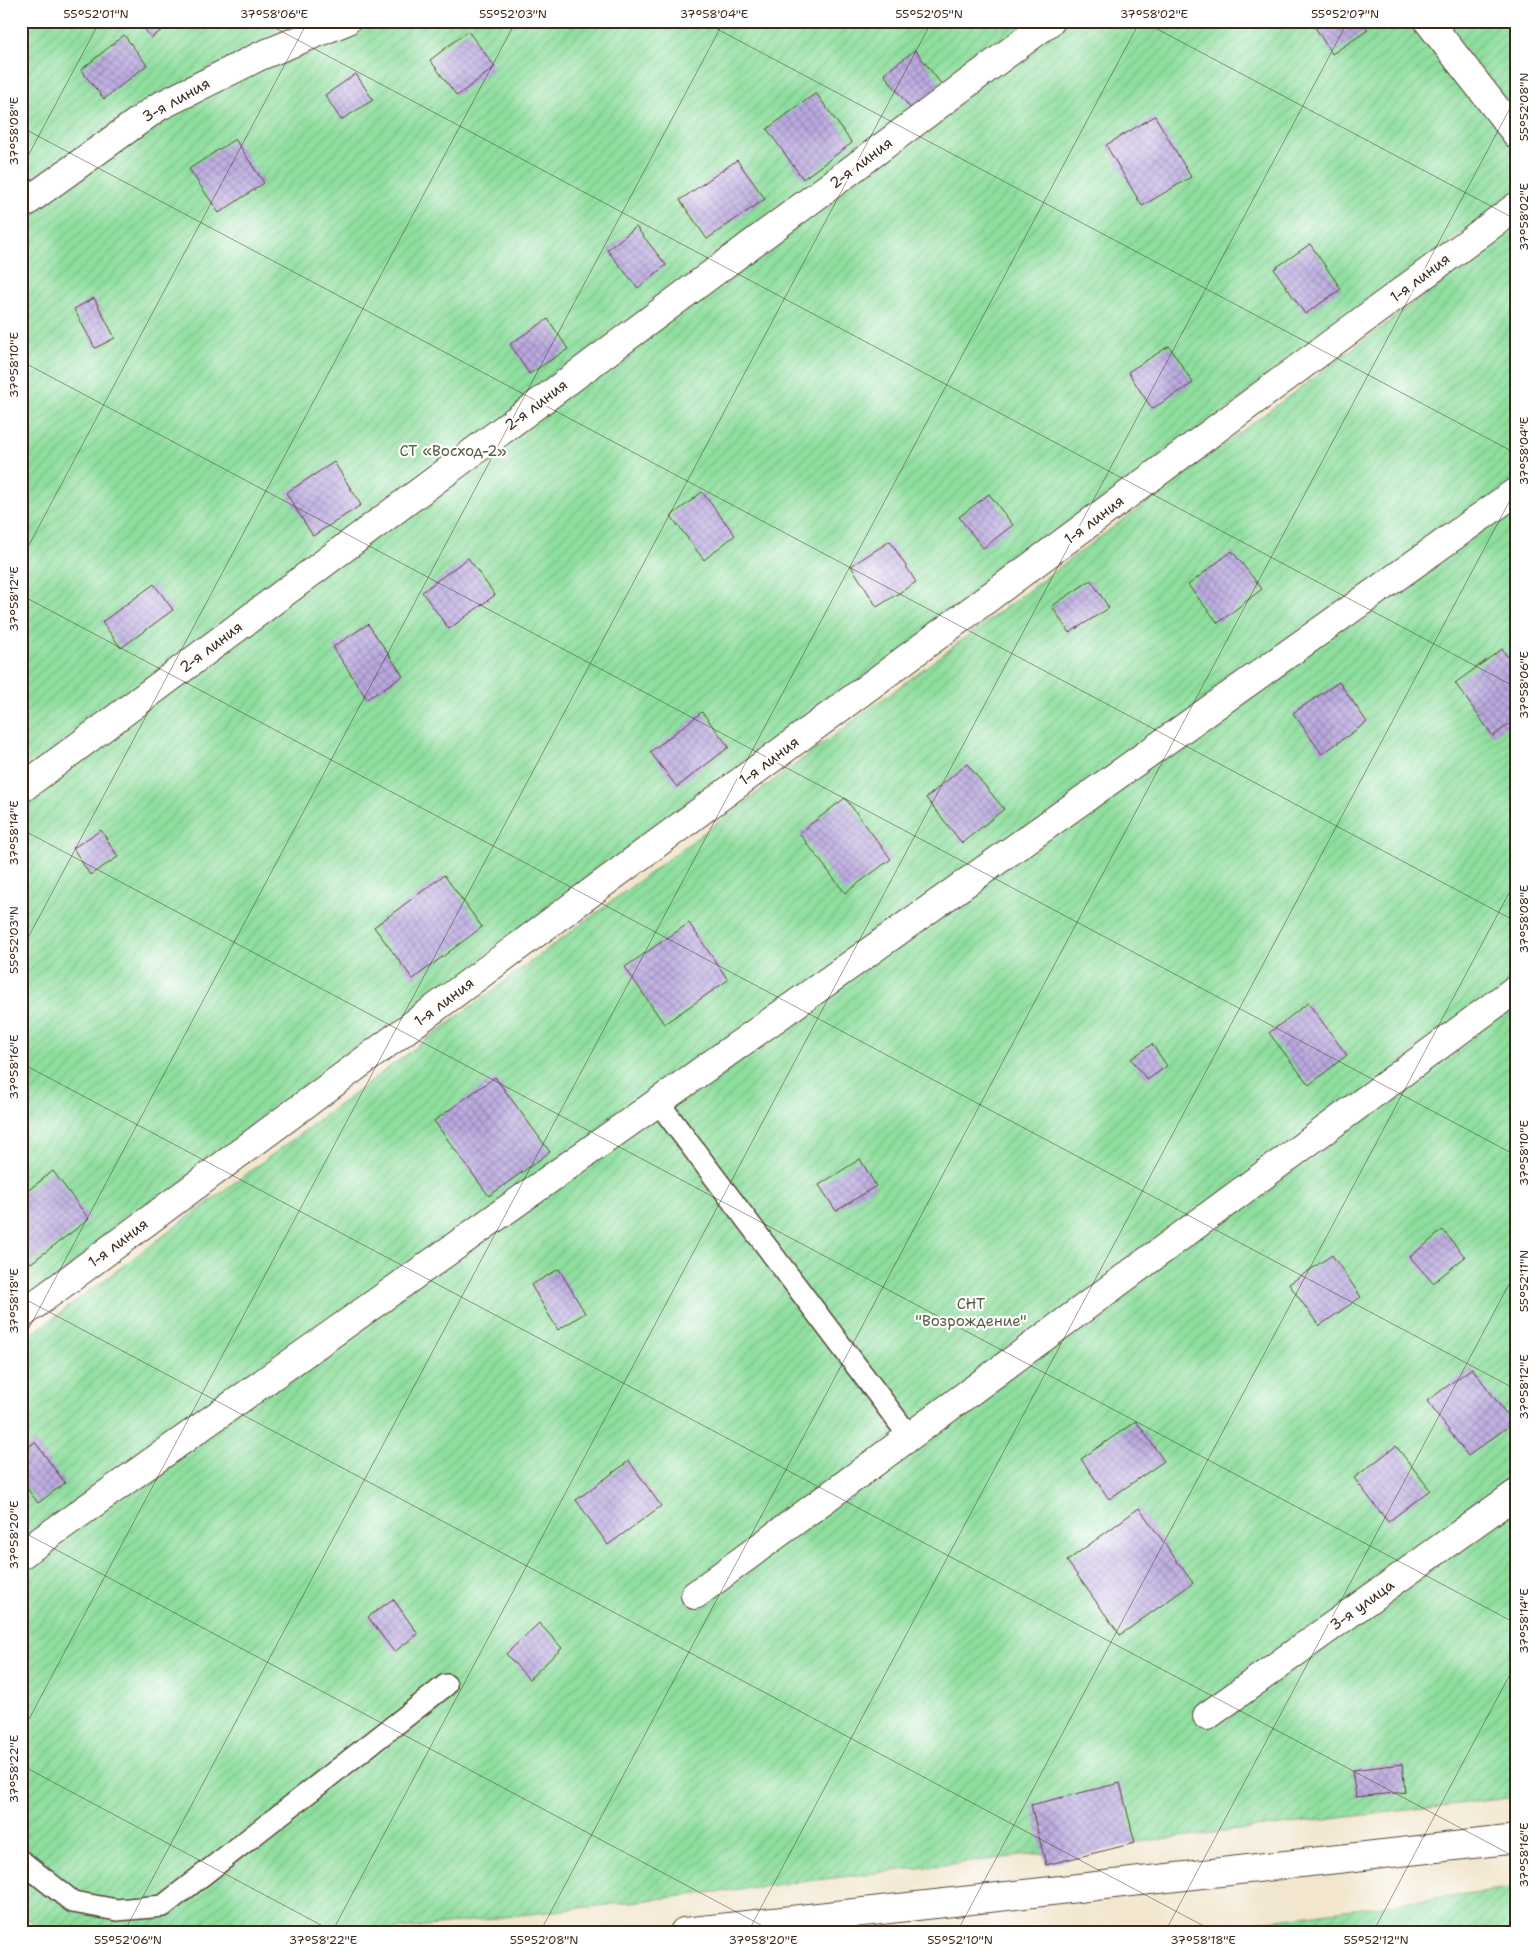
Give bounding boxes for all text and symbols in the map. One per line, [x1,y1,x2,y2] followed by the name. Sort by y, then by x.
[63,6,129,22] text: 55°52'01"N
[240,6,308,22] text: 37°58'06"E
[479,6,547,22] text: 55°52'03"N
[680,6,748,22] text: 37°58'04"E
[895,6,963,22] text: 55°52'05"N
[1120,6,1188,22] text: 37°58'02"E
[1311,6,1379,22] text: 55°52'07"N
[138,73,214,127] street label: 3-я линия
[1516,73,1532,141] text: 55°52'08"N
[6,97,22,165] text: 37°58'08"E
[825,133,897,193] street label: 2-я линия
[1516,183,1532,251] text: 37°58'02"E
[1386,249,1454,307] street label: 1-я линия
[6,332,22,398] text: 37°58'10"E
[500,375,572,435] street label: 2-я линия
[1516,417,1532,485] text: 37°58'04"E
[399,441,507,461] park label: СТ «Восход-2»
[1060,491,1128,549] street label: 1-я линия
[6,566,22,632] text: 37°58'12"E
[175,617,247,677] street label: 2-я линия
[1516,651,1532,719] text: 37°58'06"E
[735,732,803,790] street label: 1-я линия
[6,800,22,866] text: 37°58'14"E
[1516,885,1532,953] text: 37°58'08"E
[6,906,22,974] text: 55°52'03"N
[410,973,478,1031] street label: 1-я линия
[6,1035,22,1099] text: 37°58'16"E
[1516,1120,1532,1186] text: 37°58'10"E
[84,1214,152,1272] street label: 1-я линия
[1516,1250,1532,1312] text: 55°52'11"N
[6,1268,22,1334] text: 37°58'18"E
[915,1294,1027,1331] park label: СНТ "Возрождение"
[1516,1354,1532,1420] text: 37°58'12"E
[6,1501,22,1569] text: 37°58'20"E
[1326,1574,1399,1635] street label: 3-я улица
[1516,1588,1532,1654] text: 37°58'14"E
[6,1735,22,1803] text: 37°58'22"E
[1516,1823,1532,1887] text: 37°58'16"E
[94,1932,162,1948] text: 55°52'06"N
[289,1932,357,1948] text: 37°58'22"E
[510,1932,578,1948] text: 55°52'08"N
[729,1932,797,1948] text: 37°58'20"E
[927,1932,993,1948] text: 55°52'10"N
[1170,1932,1236,1948] text: 37°58'18"E
[1343,1932,1409,1948] text: 55°52'12"N

